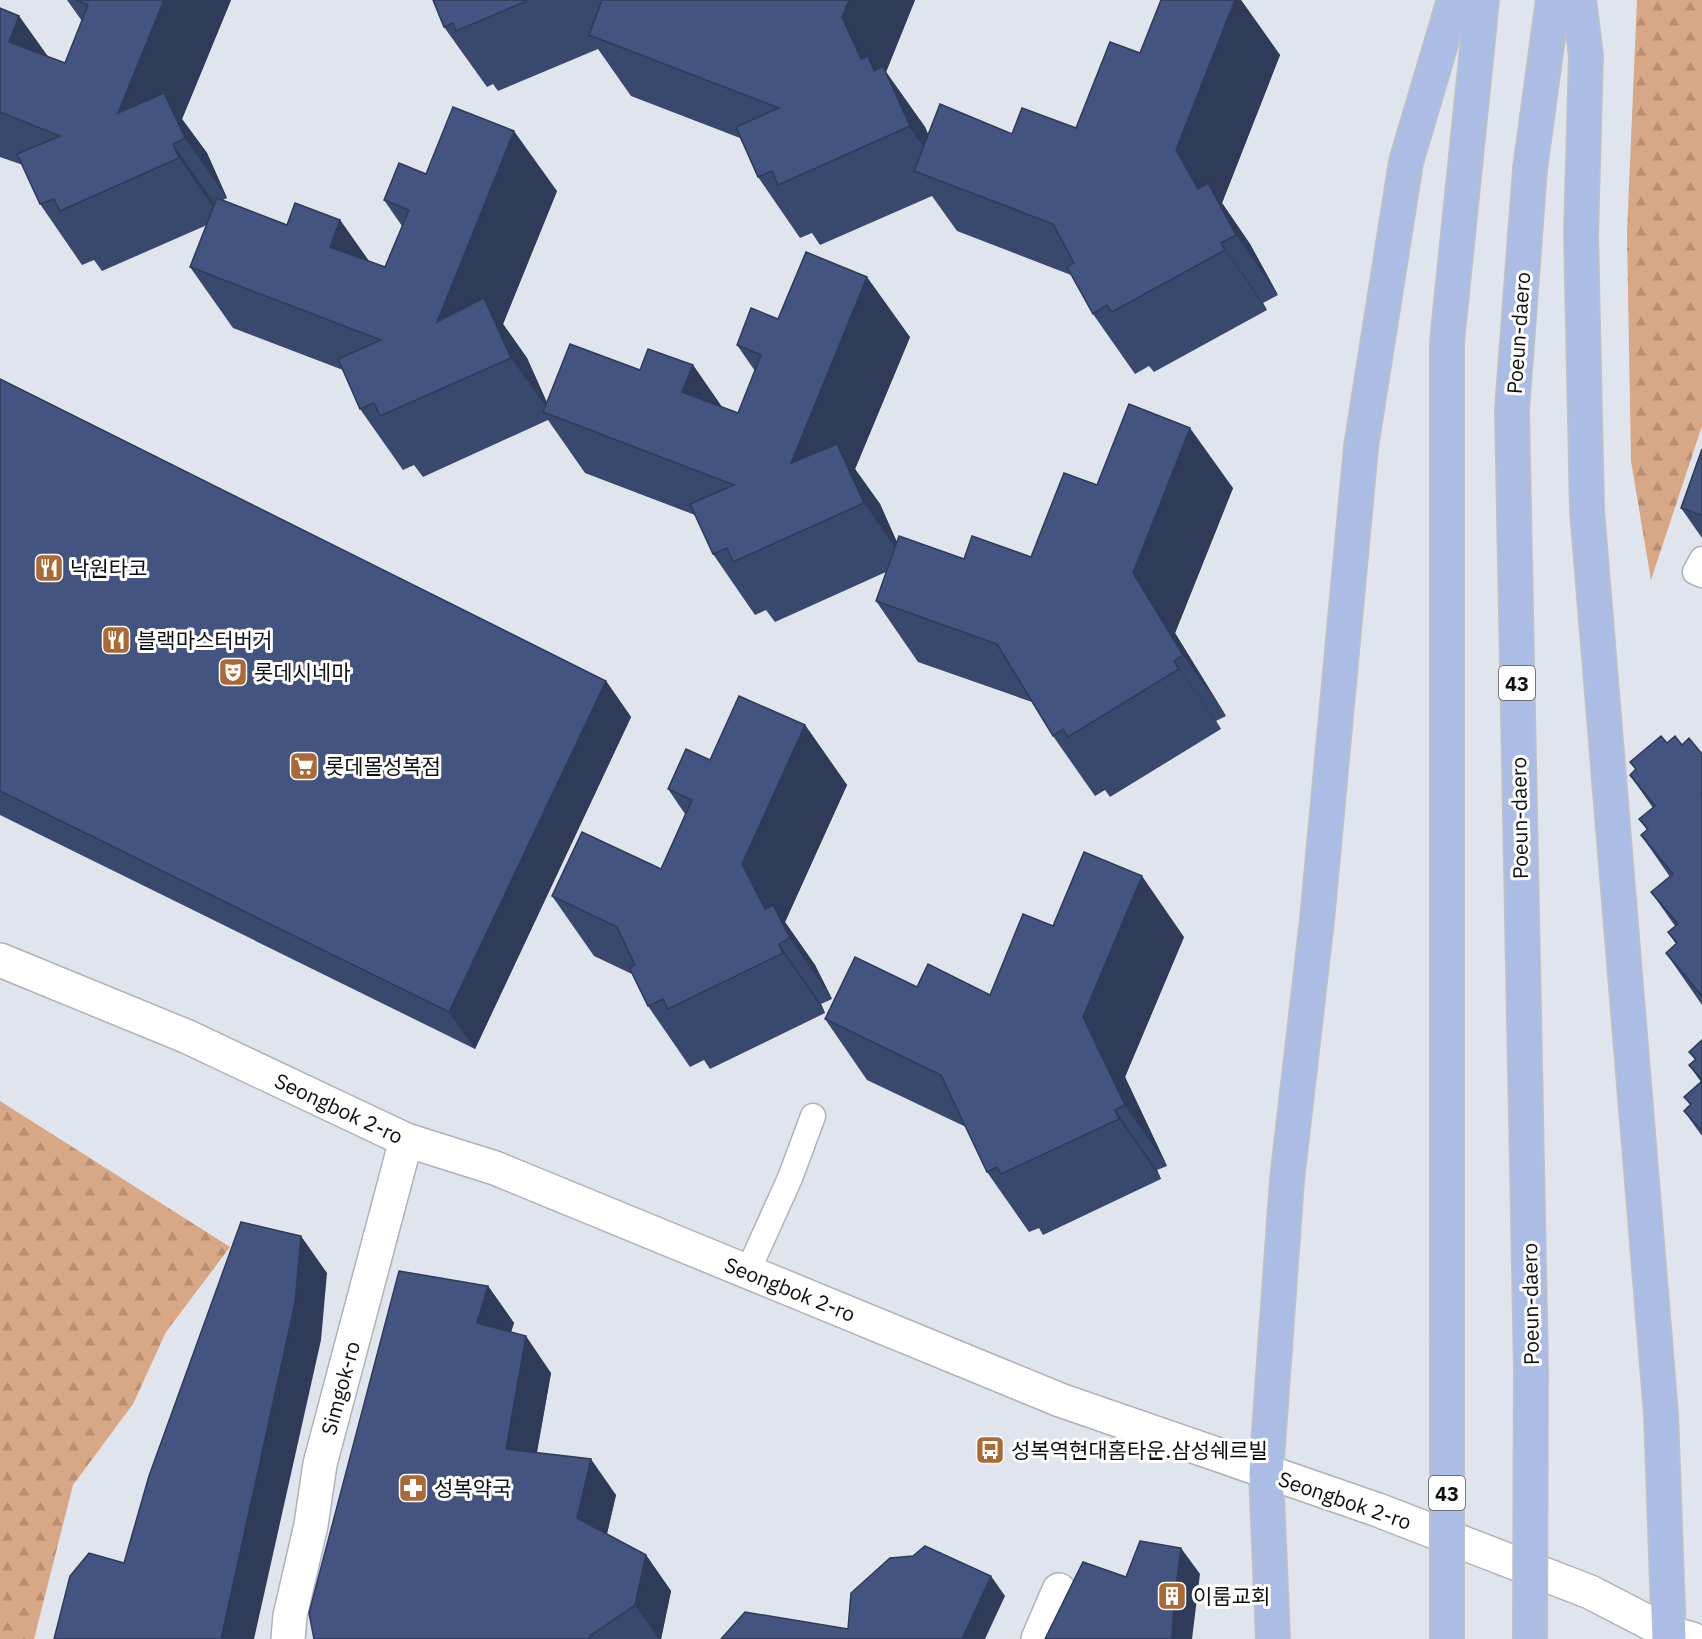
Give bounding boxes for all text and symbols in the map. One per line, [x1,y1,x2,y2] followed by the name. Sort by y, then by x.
[1500,271,1536,395] street label: Poeun-daero
[33,552,65,584] restaurant icon: 낙원타코
[70,554,147,582] place label: 낙원타코
[100,624,132,656] restaurant icon: 블랙마스터버거
[137,626,272,654] place label: 블랙마스터버거
[217,656,249,688] theatre icon: 롯데시네마
[254,658,351,686] place label: 롯데시네마
[1499,666,1535,700] road number: 43
[288,750,320,782] supermarket icon: 롯데몰성복점
[325,752,441,780] place label: 롯데몰성복점
[1504,757,1534,879] street label: Poeun-daero
[270,1066,408,1150] street label: Seongbok 2-ro
[1515,1243,1545,1365] street label: Poeun-daero
[720,1250,860,1328] street label: Seongbok 2-ro
[314,1338,366,1438] street label: Simgok-ro
[974,1434,1006,1466] bus stop icon: 성복역현대홈타운.삼성쉐르빌
[1011,1436,1268,1464] place label: 성복역현대홈타운.삼성쉐르빌
[1275,1464,1415,1536] street label: Seongbok 2-ro
[397,1472,429,1504] pharmacy icon: 성복약국
[434,1474,511,1502] place label: 성복약국
[1429,1476,1465,1510] road number: 43
[1156,1580,1188,1612] building icon: 이룸교회
[1193,1582,1270,1610] place label: 이룸교회

